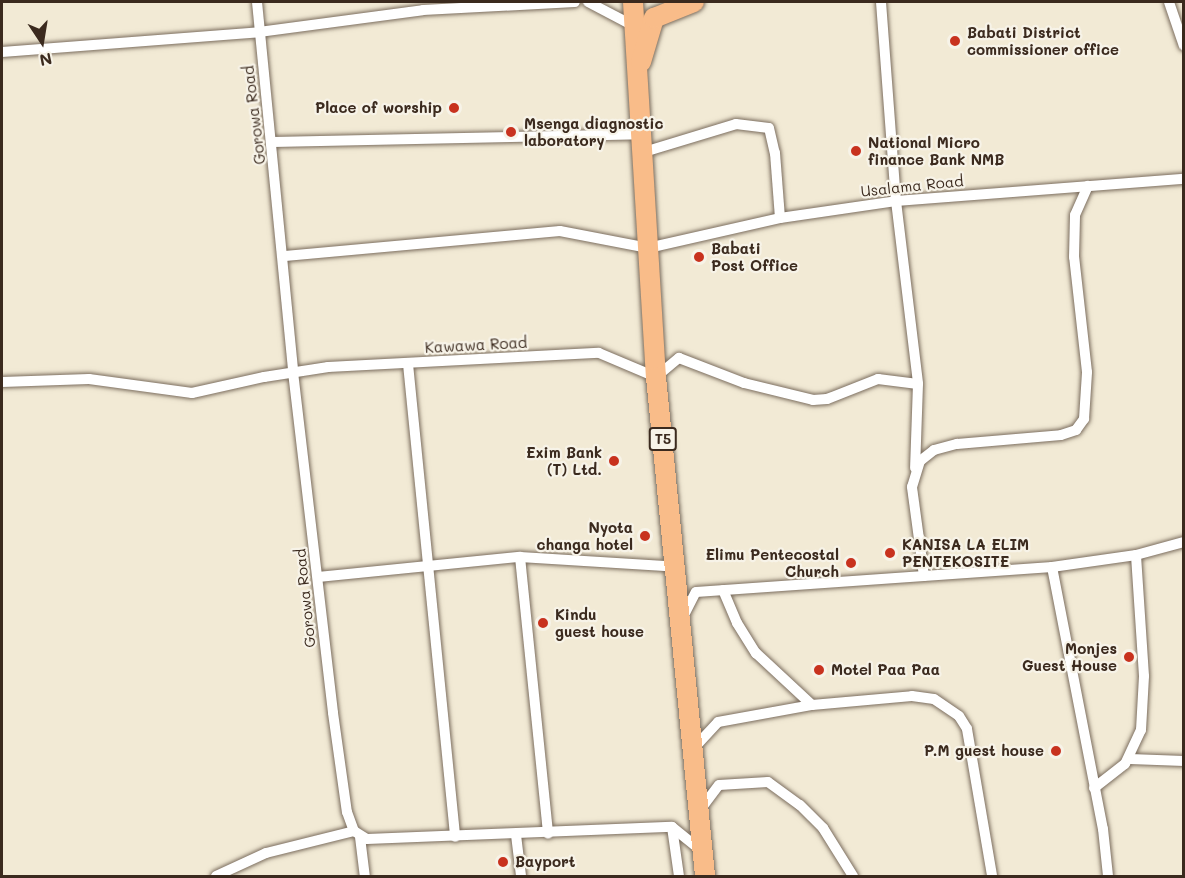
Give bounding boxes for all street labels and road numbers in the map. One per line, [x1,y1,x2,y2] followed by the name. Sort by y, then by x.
[239,64,269,166] street label: Gorowa Road
[860,172,964,200] street label: Usalama Road
[424,333,528,357] street label: Kawawa Road
[648,428,678,450] road number: T5
[291,548,319,648] street label: Gorowa Road

